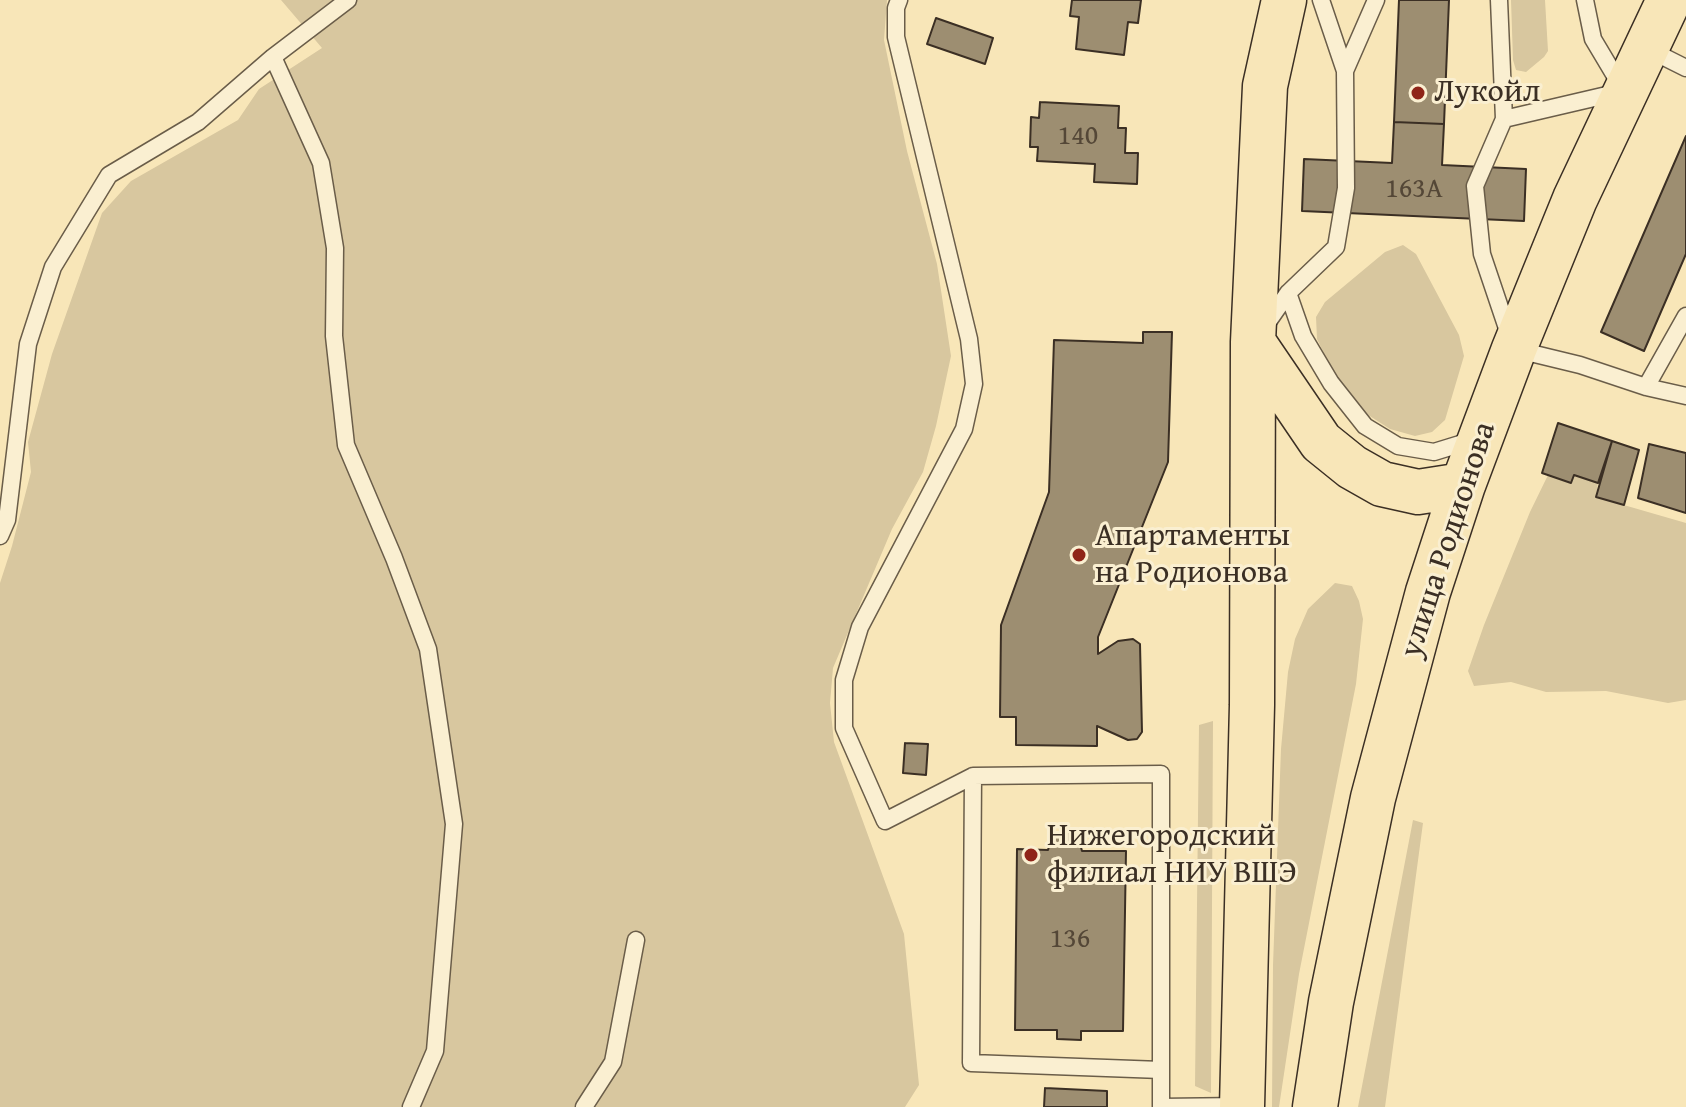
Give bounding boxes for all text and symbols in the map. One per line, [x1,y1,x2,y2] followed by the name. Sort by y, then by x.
[1434,74,1540,112] place label: Лукойл
[1409,84,1427,102] marker: Лукойл
[1058,120,1098,154] house number: 140
[1385,173,1443,207] house number: 163А
[1393,417,1505,663] street label: улица Родионова
[1095,518,1290,593] place label: Апартаменты на Родионова
[1070,546,1088,564] marker: Апартаменты на Родионова
[1047,818,1297,893] place label: Нижегородский филиал НИУ ВШЭ
[1022,846,1040,864] marker: Нижегородский филиал НИУ ВШЭ
[1050,923,1090,957] house number: 136

